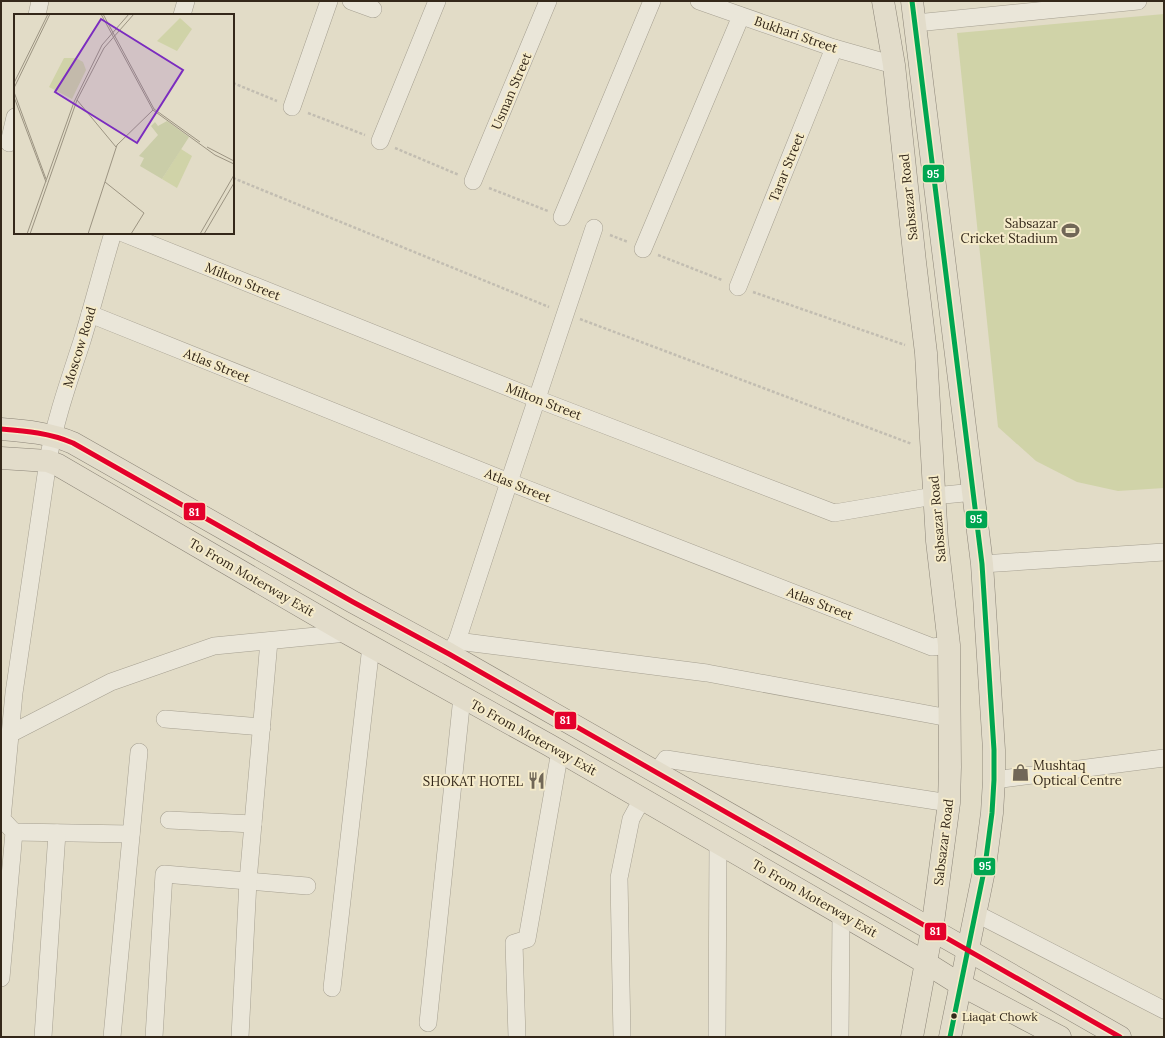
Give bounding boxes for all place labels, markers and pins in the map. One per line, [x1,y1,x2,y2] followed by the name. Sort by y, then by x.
[961,215,1058,247] place label: Sabsazar Cricket Stadium
[1061,220,1081,240] sports icon: Sabsazar Cricket Stadium
[1033,757,1122,789] place label: Mushtaq Optical Centre
[1010,762,1030,782] shop icon: Mushtaq Optical Centre
[526,771,546,791] restaurant icon: SHOKAT HOTEL
[423,773,523,790] place label: SHOKAT HOTEL
[962,1009,1038,1024] place label: Liaqat Chowk
[949,1011,959,1021] marker: Liaqat Chowk

